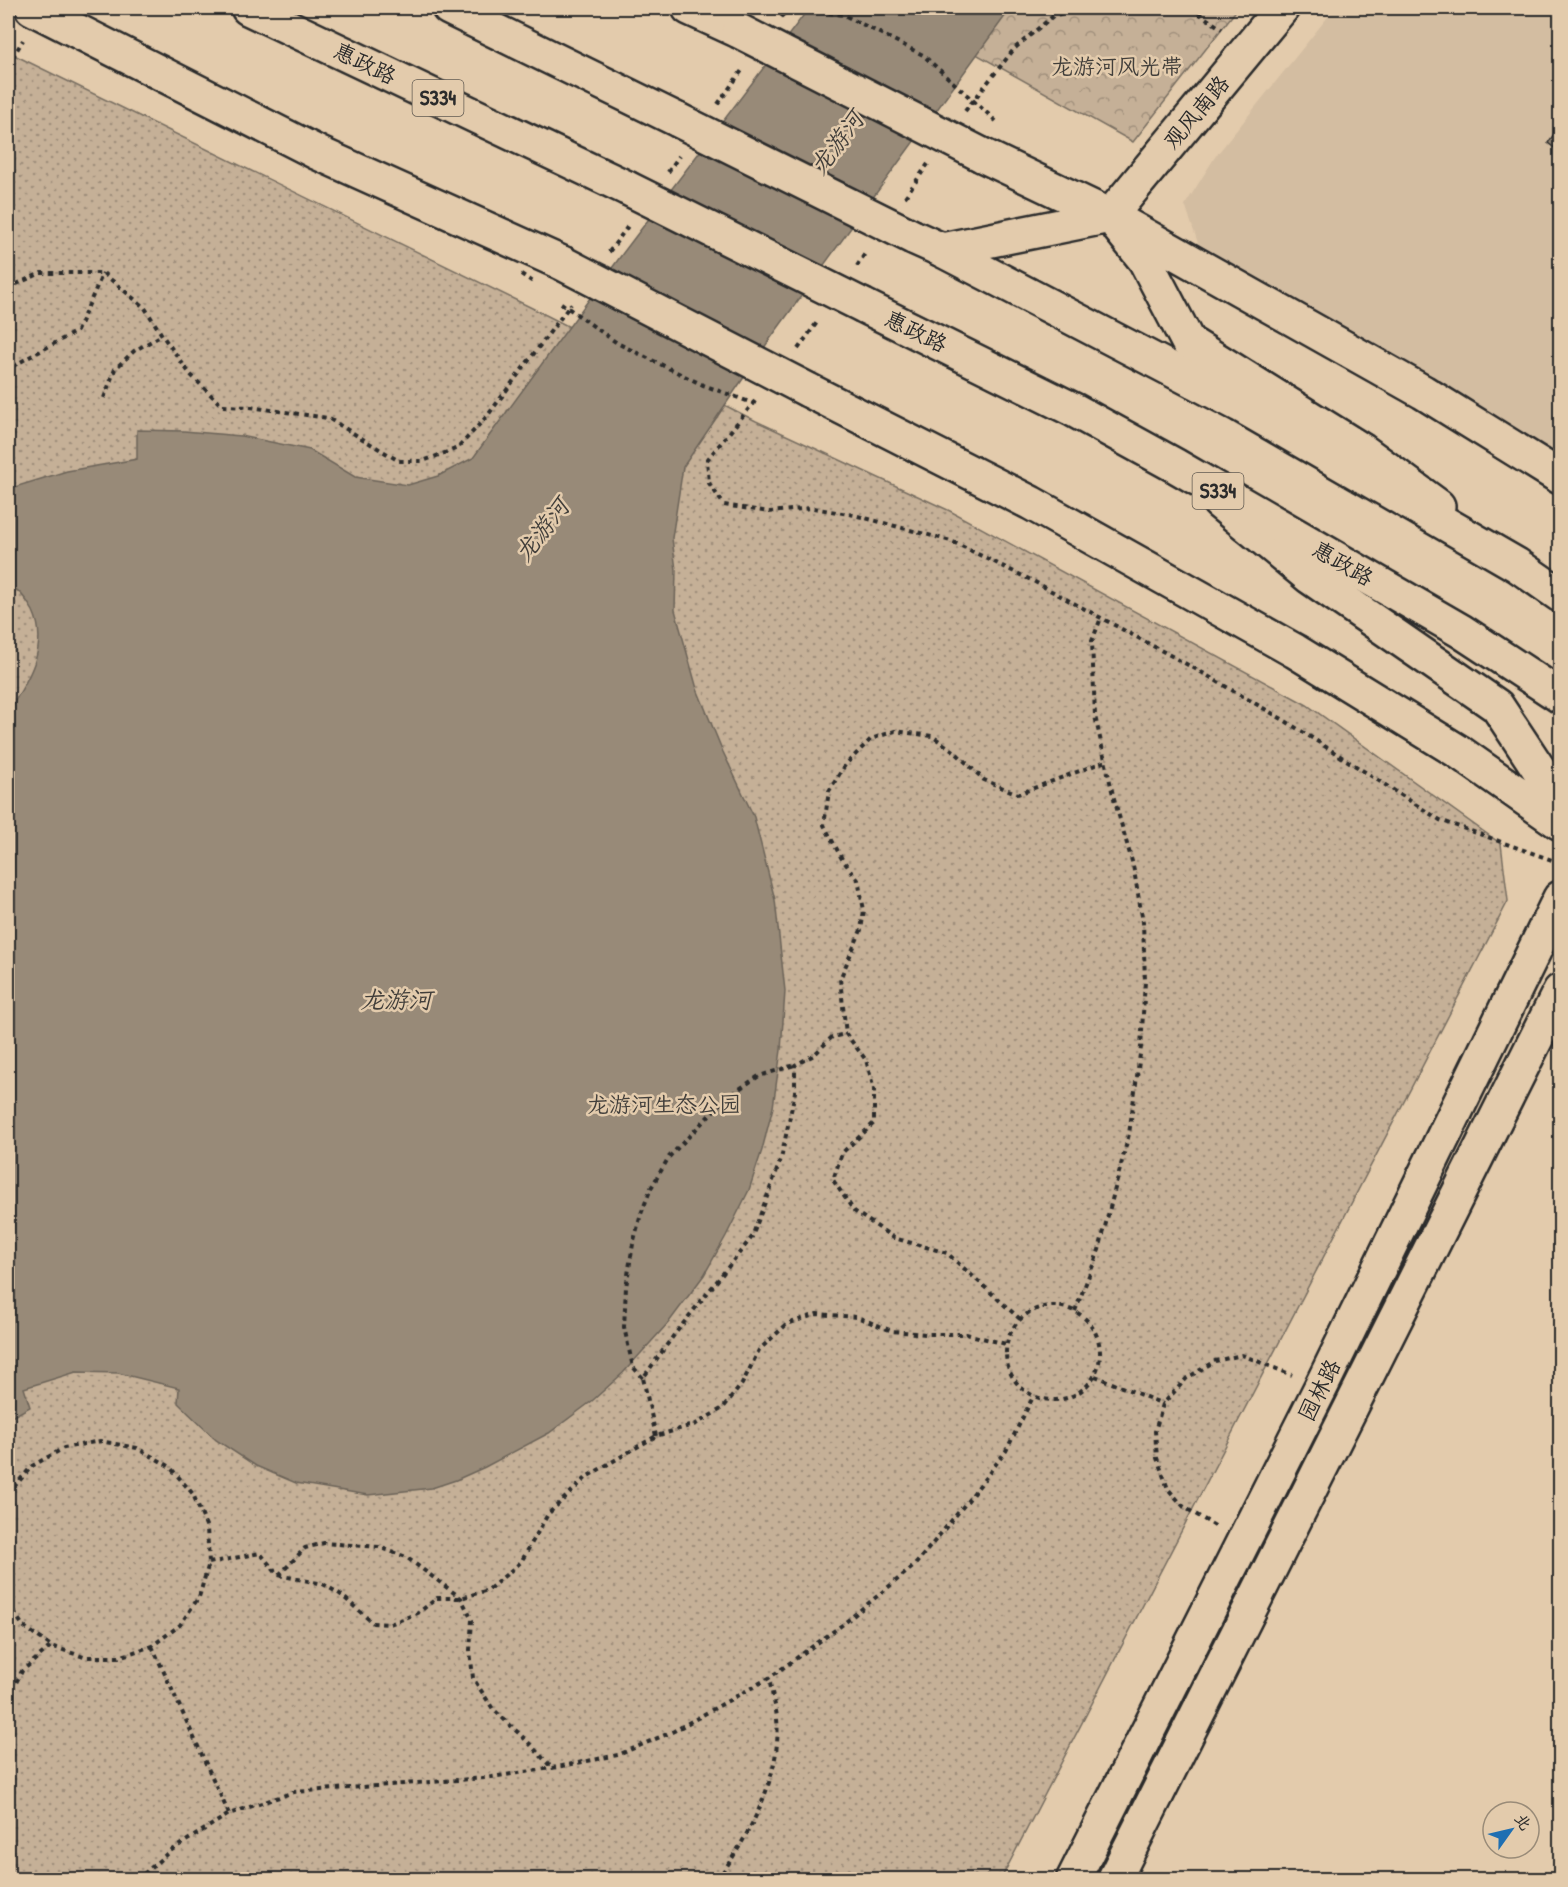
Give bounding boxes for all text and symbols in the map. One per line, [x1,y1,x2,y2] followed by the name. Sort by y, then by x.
[329,35,401,91] street label: 惠政路
[1051,51,1183,81] park label: 龙游河风光带
[1156,69,1236,155] street label: 观风南路
[412,80,464,116] road number: S334
[802,101,873,181] water label: 龙游河
[880,303,952,359] street label: 惠政路
[1192,473,1244,509] road number: S334
[506,488,578,568] water label: 龙游河
[1307,534,1379,592] street label: 惠政路
[360,983,436,1015] water label: 龙游河
[587,1089,741,1119] park label: 龙游河生态公园
[1291,1354,1347,1426] street label: 园林路
[1481,1800,1541,1860] north arrow
[1510,1809,1537,1834] text: 北

